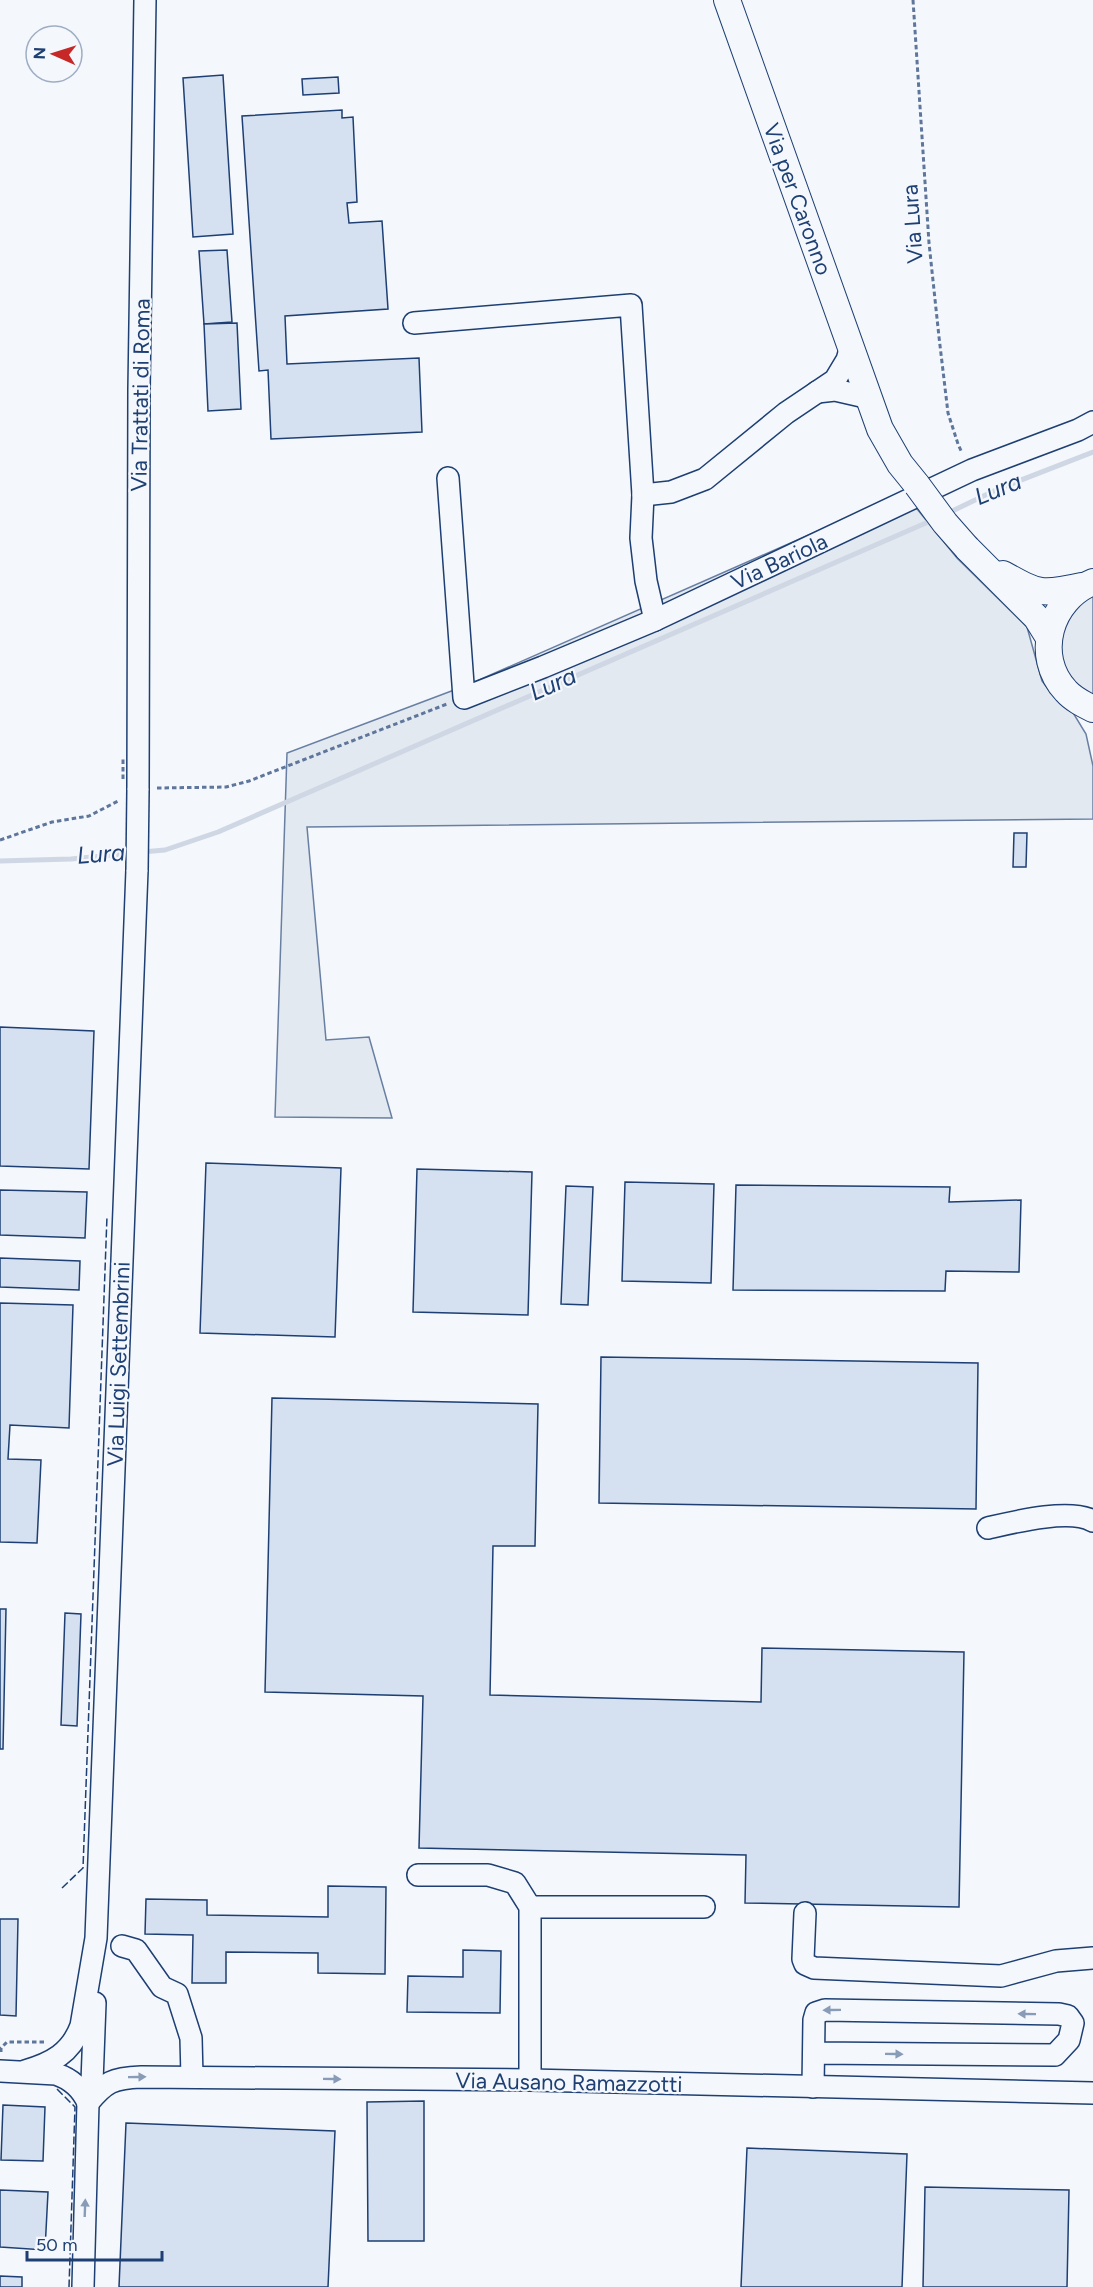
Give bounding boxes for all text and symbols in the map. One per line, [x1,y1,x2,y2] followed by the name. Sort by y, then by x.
[24,24,84,84] north arrow
[30,47,49,60] text: N
[758,120,837,279] street label: Via per Caronno
[896,183,929,265] street label: Via Lura
[125,298,156,492] street label: Via Trattati di Roma
[970,466,1026,511] water label: Lura
[727,527,832,595] street label: Via Bariola
[525,661,581,707] water label: Lura
[76,837,126,870] water label: Lura
[101,1261,136,1467] street label: Via Luigi Settembrini
[823,2006,842,2015] one-way arrow
[1018,2009,1037,2019] one-way arrow
[884,2049,903,2059] one-way arrow
[455,2067,683,2098] street label: Via Ausano Ramazzotti
[127,2072,146,2082] one-way arrow
[322,2074,341,2084] one-way arrow
[80,2198,90,2217] one-way arrow
[27,2224,162,2262] scale bar
[36,2234,78,2256] text: 50 m

